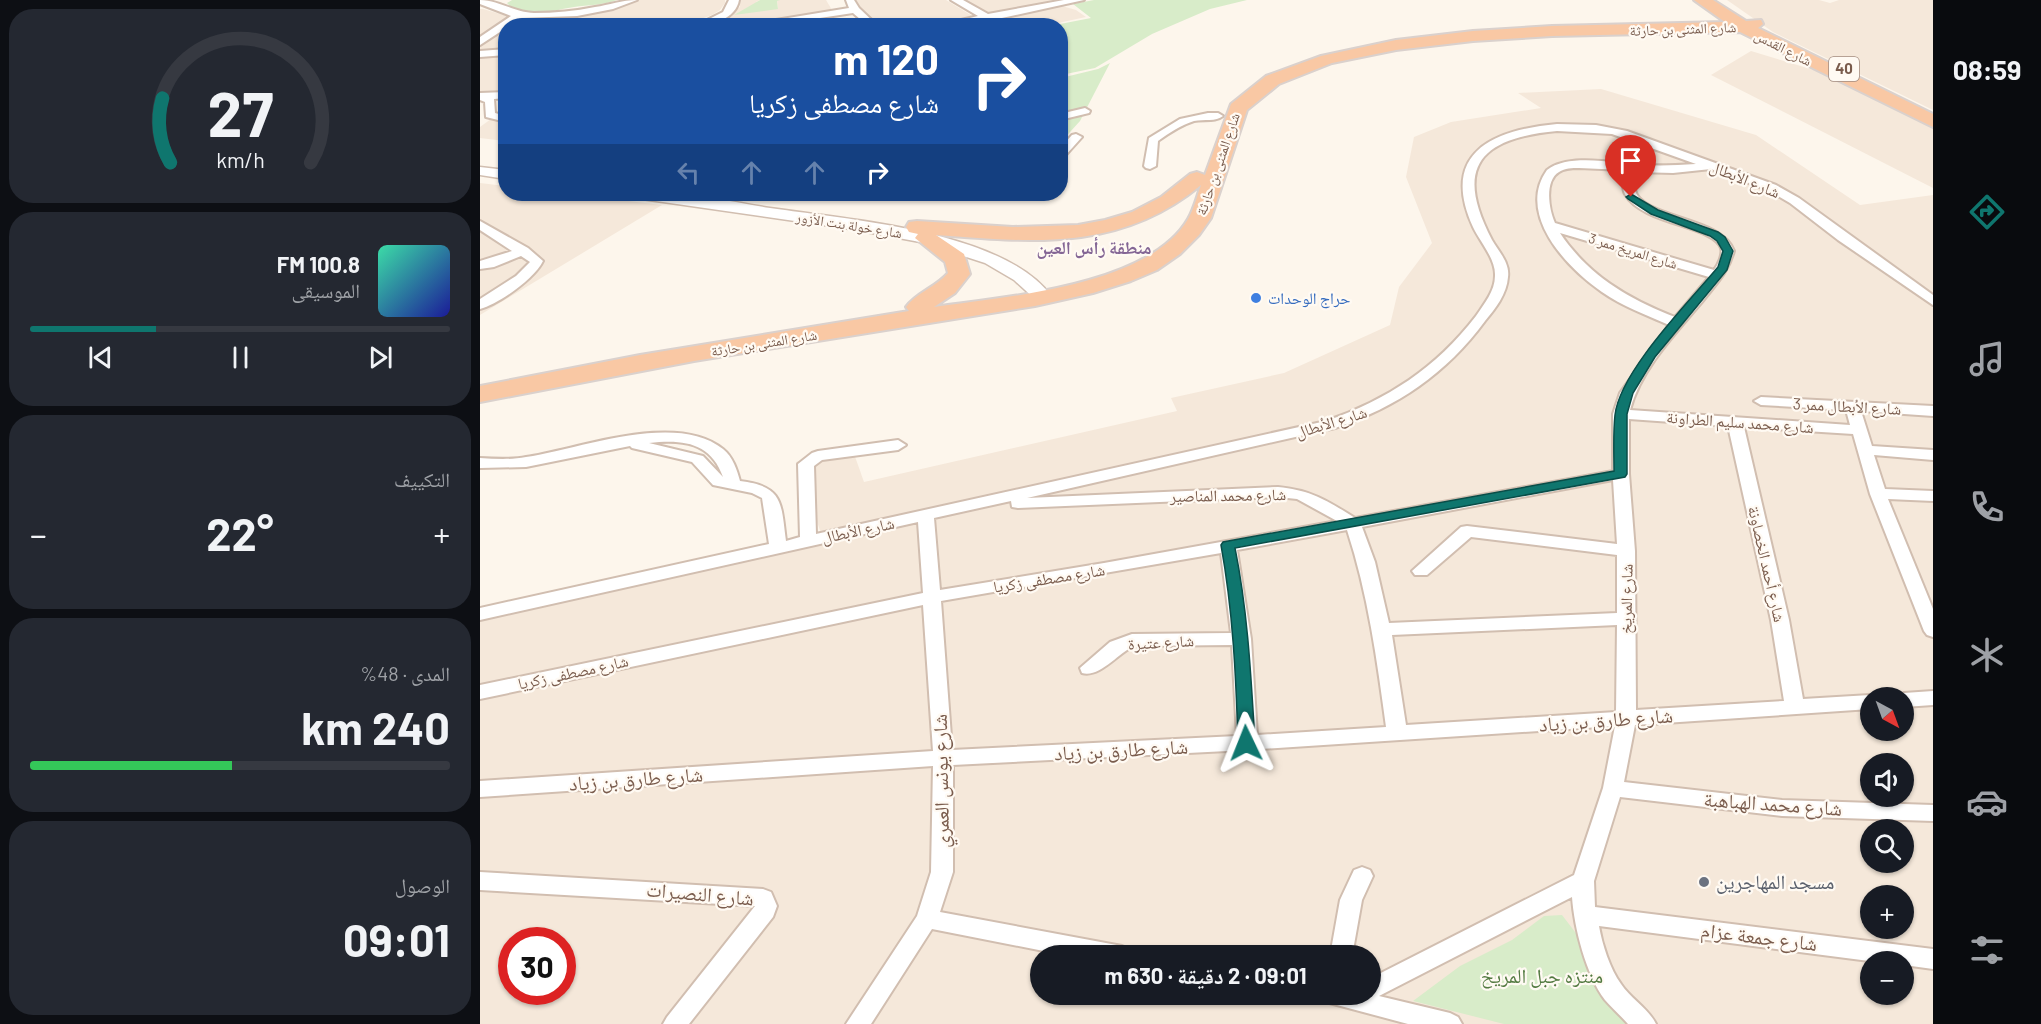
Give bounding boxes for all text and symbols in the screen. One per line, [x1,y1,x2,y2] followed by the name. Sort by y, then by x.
[1629,18,1737,41] street label: شارع المثنى بن حارثة
[1751,26,1815,71] street label: شارع القدس
[833,33,939,83] text: 120 m
[960,42,1038,120] icon: right
[1953,53,2021,85] text: 08:59
[1829,57,1859,81] road number: 40
[207,75,273,149] text: 27
[749,86,939,118] text: شارع مصطفى زكريا
[1192,111,1245,218] street label: شارع المثنى بن حارثة
[1605,135,1656,197] pin
[1614,144,1647,177] icon: arrive
[216,147,264,172] text: km/h
[672,156,705,189] icon: left
[735,156,768,189] icon: ahead
[798,156,831,189] icon: ahead
[861,156,894,189] icon: right
[1707,156,1783,203] street label: شارع الأبطال
[1966,191,2008,233] icon: directions
[794,208,903,243] street label: شارع خولة بنت الأزور
[1586,229,1680,274] street label: شارع المريخ ممر 3
[1037,236,1151,259] district label: منطقة رأس العين
[277,251,360,277] text: 100.8 FM
[292,278,360,302] text: الموسيقى
[1268,288,1350,309] place label: حراج الوحدات
[1249,291,1263,305] marker: حراج الوحدات
[710,326,818,361] street label: شارع المثنى بن حارثة
[1966,338,2008,380] icon: music
[84,341,117,374] icon: previous
[224,341,257,374] icon: pause
[364,341,397,374] icon: next
[1792,393,1902,420] street label: شارع الأبطال ممر 3
[1293,402,1369,443] street label: شارع الأبطال
[1666,407,1814,438] street label: شارع محمد سليم الطراونة
[394,467,450,491] text: التكييف
[1169,484,1286,507] street label: شارع محمد المناصير
[1966,486,2008,528] icon: phone
[1743,504,1790,624] street label: شارع أحمد الخصاونة
[206,506,274,560] text: 22°
[820,513,896,548] street label: شارع الأبطال
[30,514,47,554] text: −
[433,514,450,554] text: +
[992,559,1106,598] street label: شارع مصطفى زكريا
[1615,564,1638,634] street label: شارع المريخ
[1127,630,1195,655] street label: شارع عتيرة
[1966,634,2008,676] icon: climate
[516,651,630,694] street label: شارع مصطفى زكريا
[360,661,450,685] text: المدى · 48%
[1860,687,1914,741] north arrow
[1860,687,1914,1005] map controls
[301,700,450,754] text: 240 km
[1538,702,1674,738] street label: شارع طارق بن زياد
[1214,711,1278,775] position arrow
[927,714,958,848] street label: شارع يونس العمري
[1053,734,1189,766] street label: شارع طارق بن زياد
[1860,753,1914,807] button: sound
[568,761,704,797] street label: شارع طارق بن زياد
[1966,781,2008,823] icon: car
[1703,786,1843,822] street label: شارع محمد الهباهبة
[1860,819,1914,873] button: search
[1716,869,1834,894] place label: مسجد المهاجرين
[395,873,450,897] text: الوصول
[1697,875,1711,889] marker: مسجد المهاجرين
[645,876,755,912] street label: شارع النصيرات
[1860,885,1914,939] button: +
[343,912,450,966] text: 09:01
[1699,917,1819,958] street label: شارع جمعة عزام
[498,927,576,1005] speed limit sign: 30
[1966,929,2008,971] icon: filters
[1860,951,1914,1005] button: −
[1104,962,1307,988] text: 09:01 · 2 دقيقة · 630 m
[1481,963,1603,989] park label: منتزه جبل المريخ

